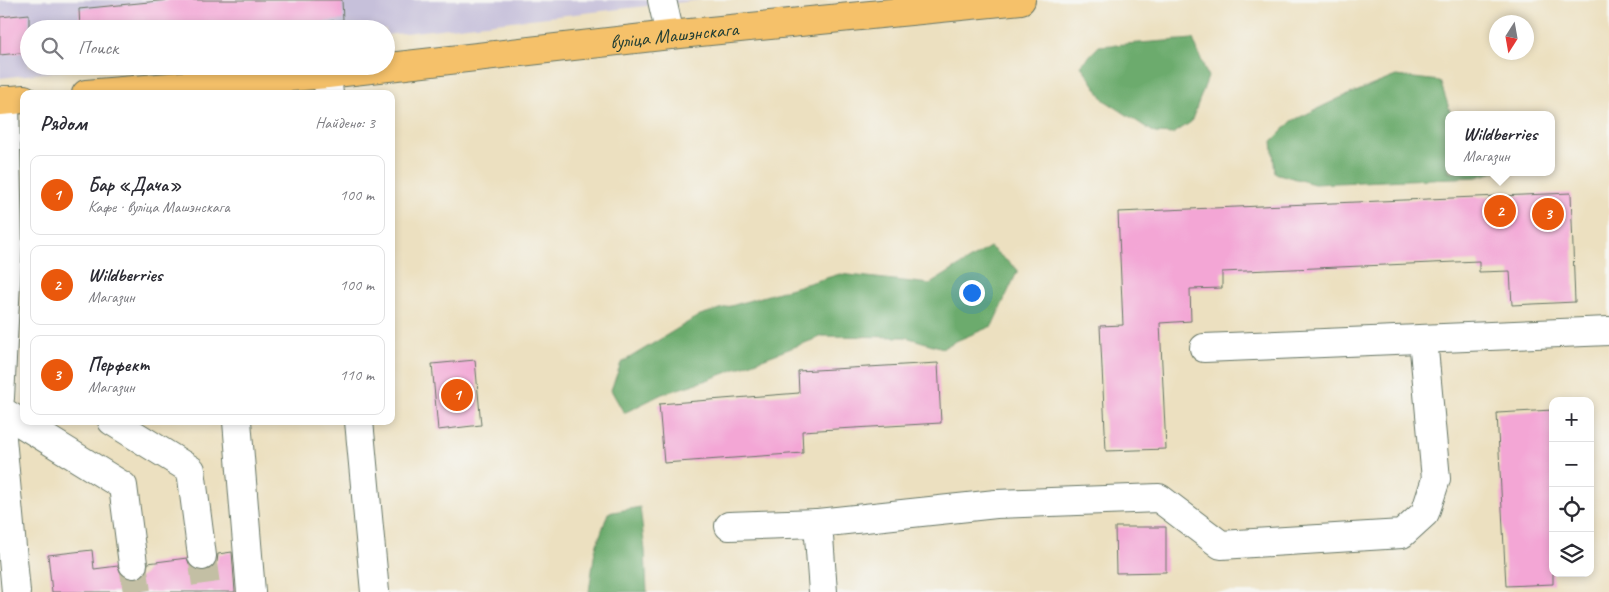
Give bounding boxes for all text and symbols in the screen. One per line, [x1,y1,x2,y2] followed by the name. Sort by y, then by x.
[1489,15,1534,60] north arrow
[609,16,741,54] street label: вуліца Машэнскага
[20,20,395,75] search box
[38,34,66,62] icon: search
[78,36,118,60] text: Поиск
[40,110,87,136] text: Рядом
[1445,111,1555,176] popup
[315,113,375,133] text: Найдено: 3
[1463,122,1537,146] text: Wildberries
[1463,146,1510,166] text: Магазин
[88,173,182,197] text: Бар «Дача»
[53,185,61,205] text: 1
[340,185,374,205] text: 100 m
[1484,192,1516,230] pin: 2
[1532,195,1564,233] pin: 3
[88,197,230,217] text: Кафе · вуліца Машэнскага
[88,263,162,287] text: Wildberries
[53,275,61,295] text: 2
[340,275,374,295] text: 100 m
[959,280,985,306] your location
[88,287,135,307] text: Магазин
[88,353,149,377] text: Перфект
[53,365,61,385] text: 3
[340,365,374,385] text: 110 m
[441,376,473,414] pin: 1
[88,377,135,397] text: Магазин
[1549,397,1594,577] map controls
[1549,397,1594,442] button: +
[1549,442,1594,487] button: −
[1549,487,1594,532] button: locate
[1549,532,1594,577] button: layers

